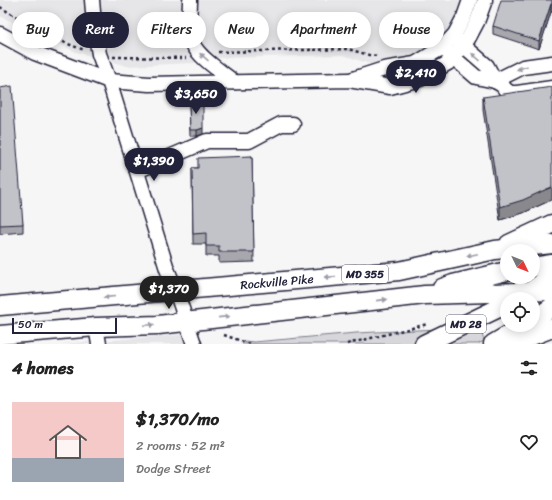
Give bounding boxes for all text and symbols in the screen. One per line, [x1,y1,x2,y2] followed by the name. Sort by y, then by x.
[12,12,64,48] chip: Buy
[72,12,129,48] chip: Rent
[137,12,206,48] chip: Filters
[214,12,269,48] chip: New
[277,12,371,48] chip: Apartment
[379,12,444,48] chip: House
[471,52,482,61] one-way arrow
[199,53,209,62] one-way arrow
[383,60,449,94] pin: $2,410
[395,61,437,84] text: $2,410
[516,65,528,71] one-way arrow
[163,81,229,115] pin: $3,650
[175,82,217,105] text: $3,650
[121,148,187,182] pin: $1,390
[133,149,175,172] text: $1,390
[500,244,540,284] north arrow
[500,244,540,332] map controls
[466,253,478,259] one-way arrow
[342,265,388,283] road number: MD 355
[239,268,315,296] street label: Rockville Pike
[324,274,336,281] one-way arrow
[136,276,202,310] pin: $1,370
[149,277,189,300] text: $1,370
[500,292,540,332] button: locate
[103,293,115,300] one-way arrow
[376,296,388,303] one-way arrow
[218,313,230,320] one-way arrow
[18,315,43,334] text: 50 m
[446,315,486,333] road number: MD 28
[12,316,117,335] scale bar
[143,322,156,328] one-way arrow
[12,353,73,383] text: 4 homes
[518,357,540,379] icon: filters
[136,404,219,434] text: $1,370/mo
[44,418,92,466] icon: home
[518,431,540,453] icon: heart
[136,434,225,457] text: 2 rooms · 52 m²
[136,457,211,480] text: Dodge Street

